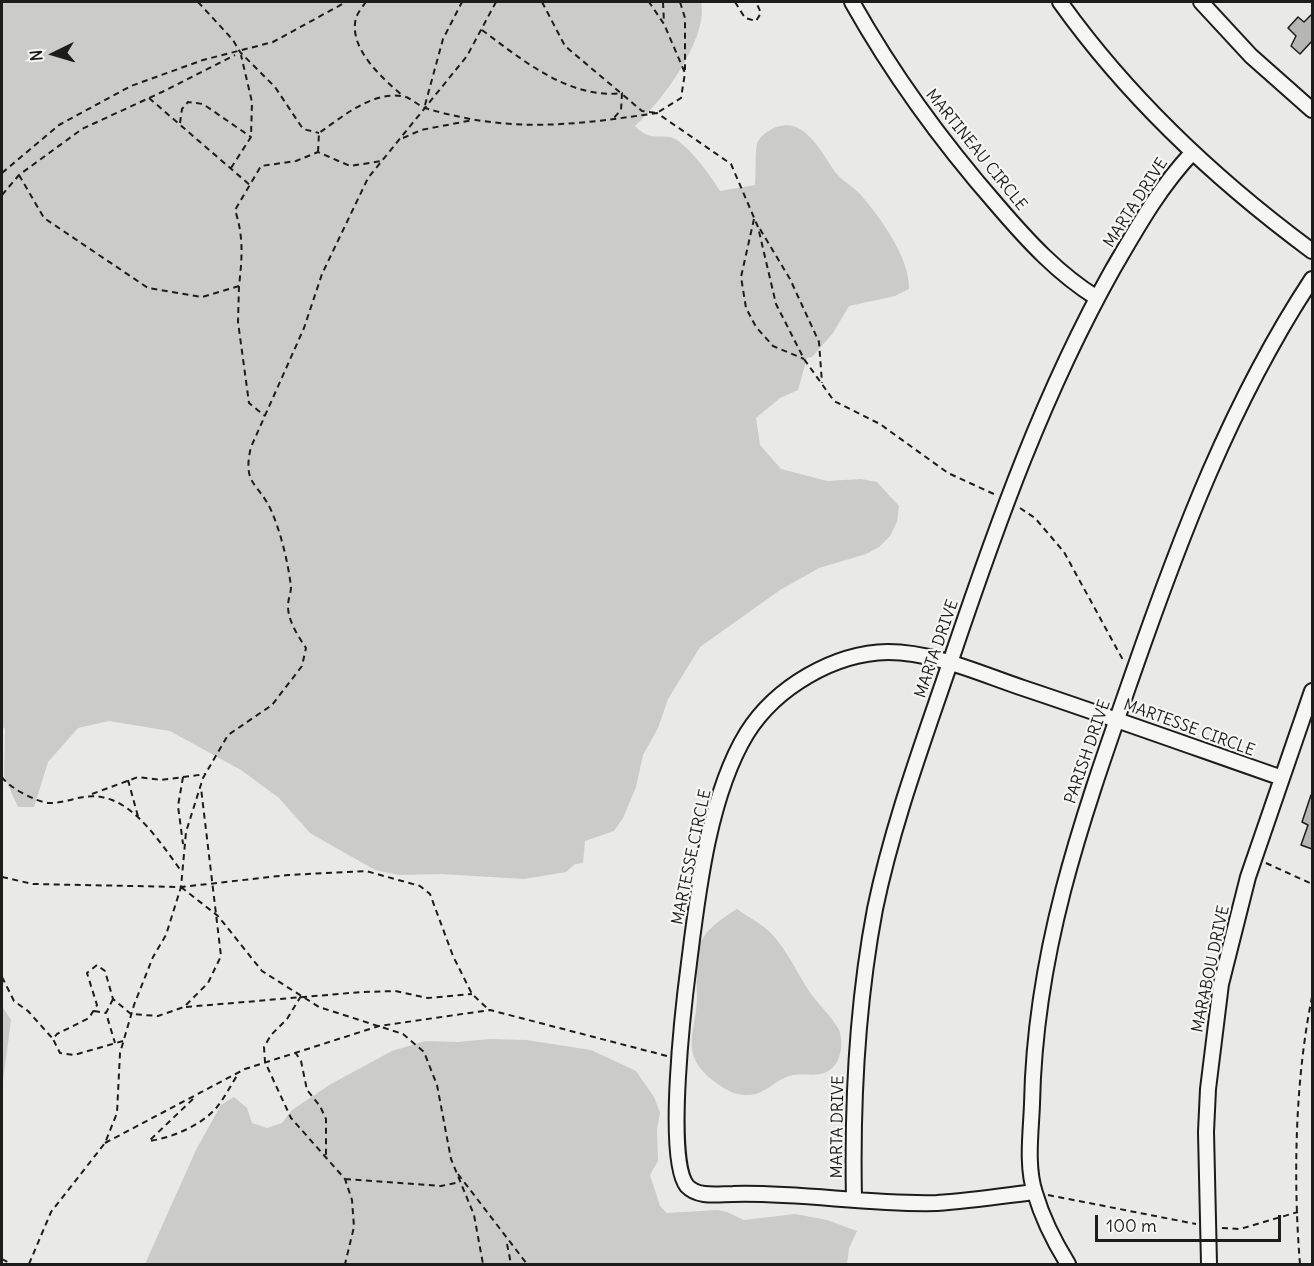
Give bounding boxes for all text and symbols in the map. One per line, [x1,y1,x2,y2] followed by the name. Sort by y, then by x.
[24,24,84,84] north arrow
[26,49,47,62] text: N
[921,86,1031,214] street label: MARTINEAU CIRCLE
[1100,155,1172,251] street label: MARTA DRIVE
[911,597,963,701] street label: MARTA DRIVE
[1121,695,1257,761] street label: MARTESSE CIRCLE
[1061,697,1115,807] street label: PARISH DRIVE
[668,788,716,926] street label: MARTESSE CIRCLE
[1188,904,1234,1034] street label: MARABOU DRIVE
[828,1075,848,1179] street label: MARTA DRIVE
[1098,1203,1284,1241] scale bar
[1106,1214,1157,1237] text: 100 m

